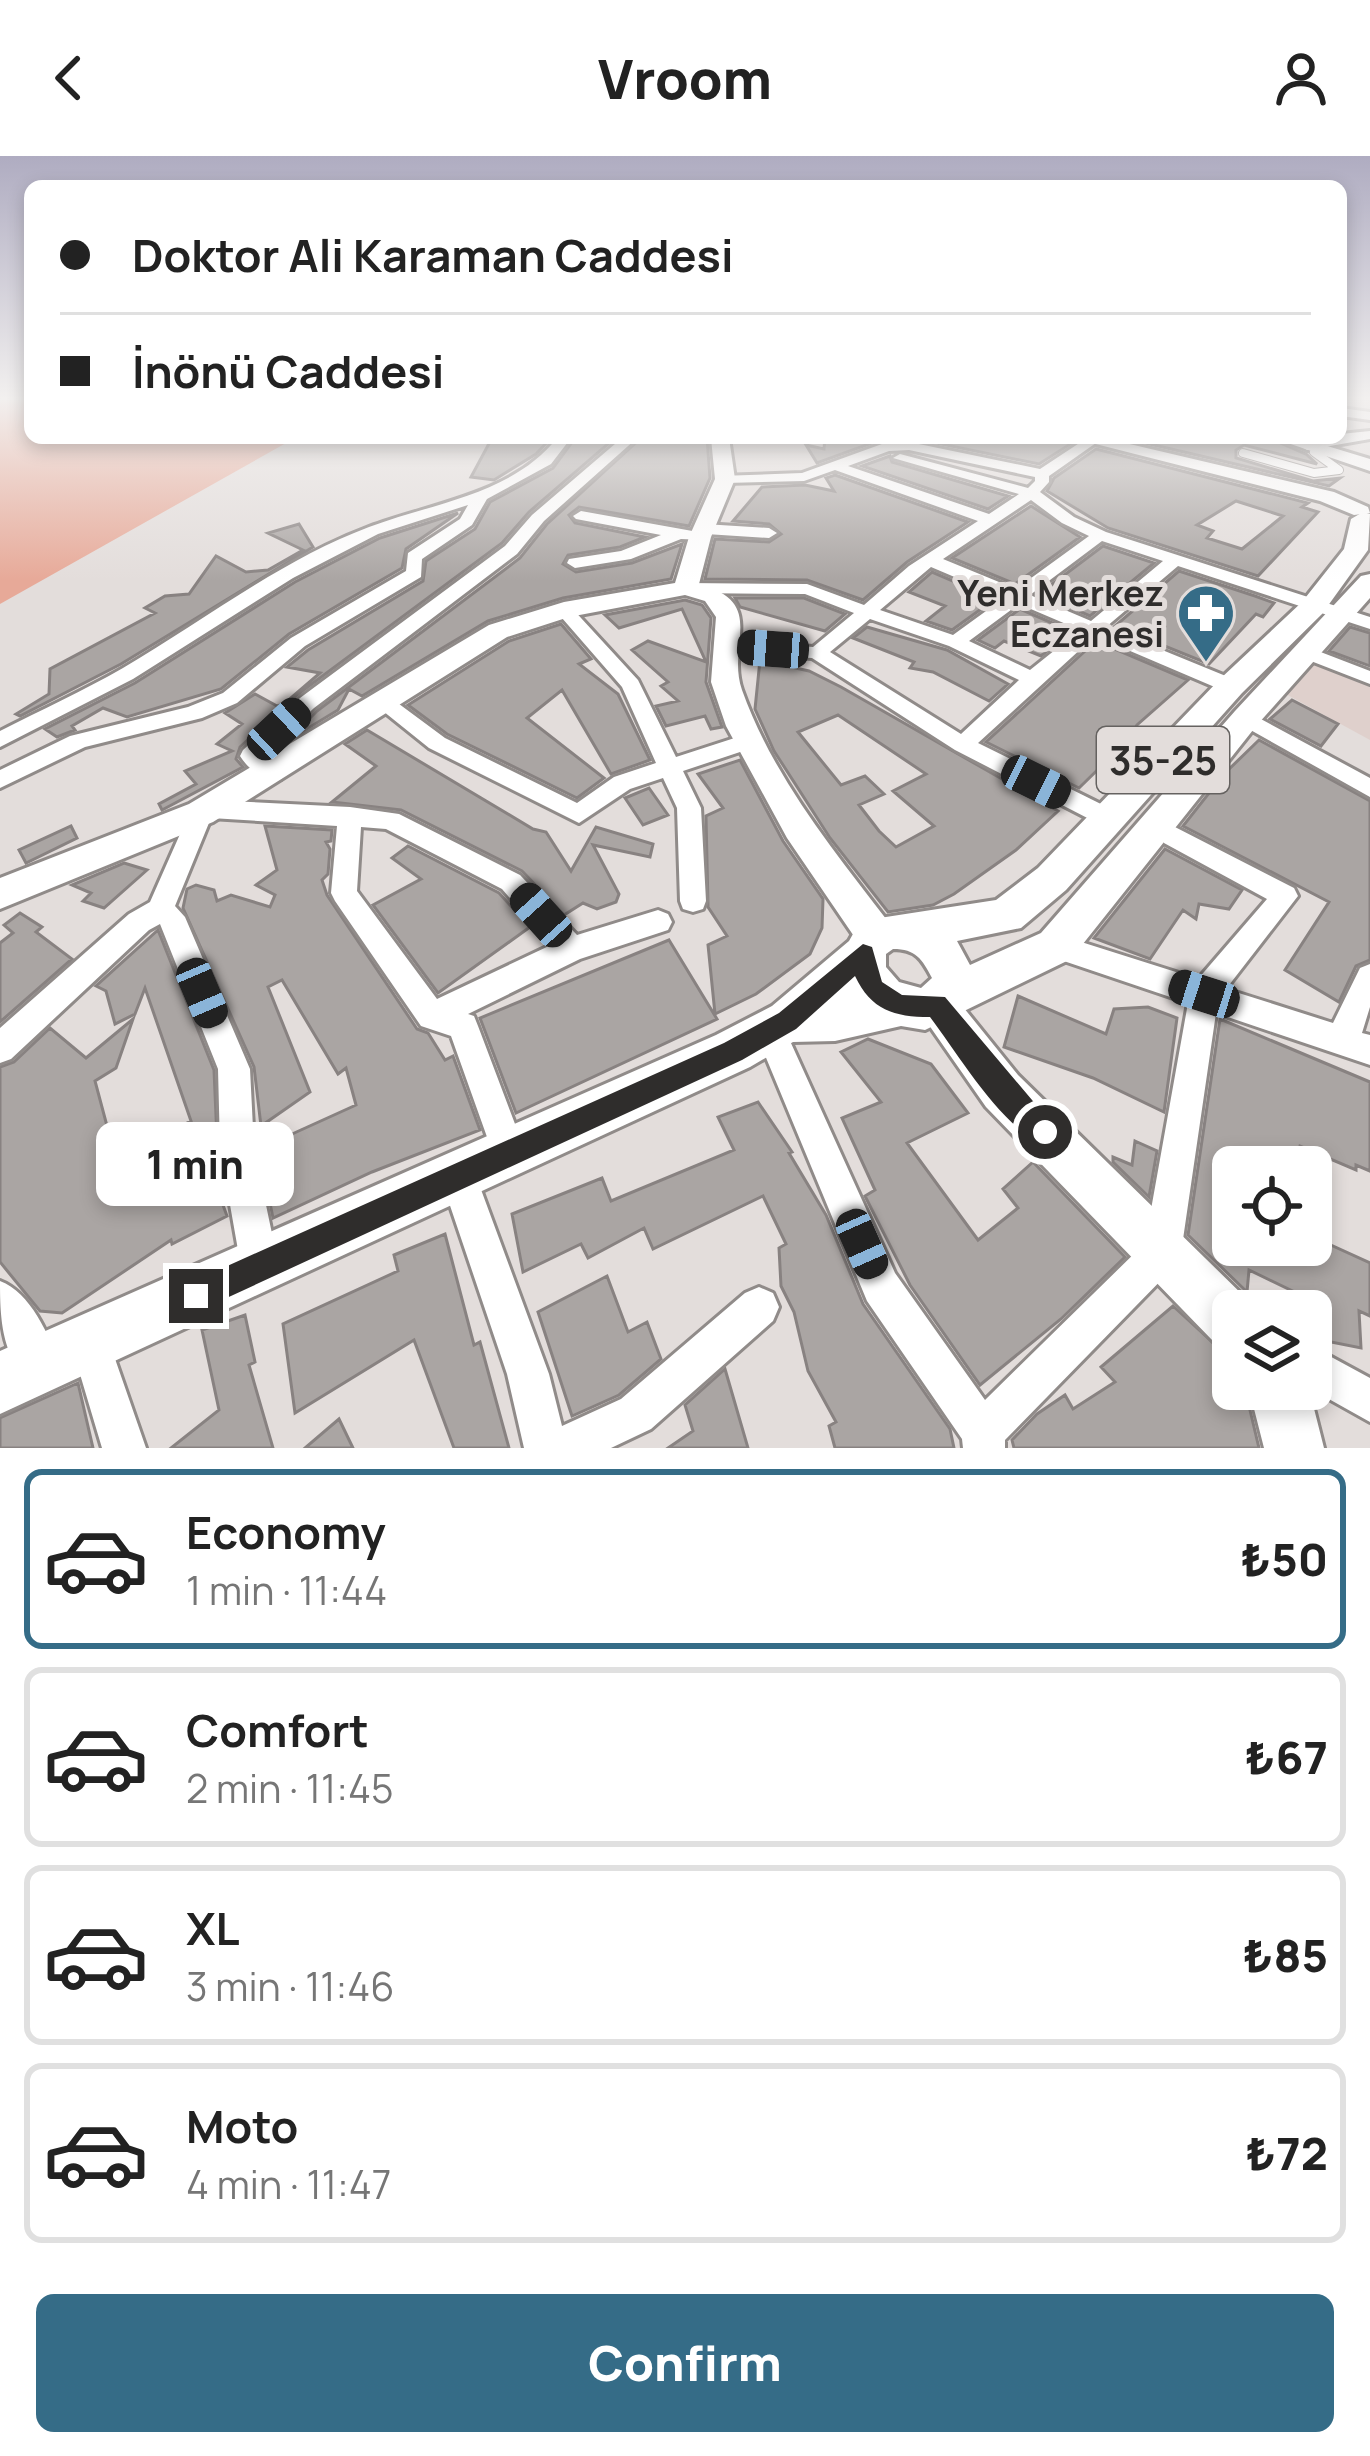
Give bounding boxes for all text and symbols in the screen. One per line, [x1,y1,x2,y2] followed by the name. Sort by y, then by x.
[598,41,772,115] text: Vroom
[36,45,102,111] icon: back
[1268,45,1334,111] icon: person
[132,224,734,286] text: Doktor Ali Karaman Caddesi
[132,340,444,402] text: İnönü Caddesi
[957,568,1164,658] place label: Yeni Merkez Eczanesi
[1175,582,1237,664] pharmacy icon: Yeni Merkez Eczanesi
[736,629,810,669] car
[240,691,318,767] car
[1097,727,1229,793] road number: 35-25
[996,750,1076,814] car
[504,876,578,954] car
[171,953,233,1033] car
[1164,966,1244,1022] car
[1018,1105,1072,1159] route start
[97,1122,295,1206] callout: 1 min
[146,1137,244,1191] text: 1 min
[1212,1146,1332,1410] map controls
[1212,1146,1332,1266] button: locate
[831,1204,893,1284] car
[169,1269,223,1323] route end
[1212,1290,1332,1410] button: layers
[186,1501,386,1563] text: Economy
[42,1505,150,1613] icon: car
[1241,1528,1328,1590] text: ₺50
[186,1563,387,1617] text: 1 min · 11:44
[186,1699,369,1761] text: Comfort
[42,1703,150,1811] icon: car
[1245,1726,1328,1788] text: ₺67
[186,1761,393,1815] text: 2 min · 11:45
[186,1897,240,1959] text: XL
[42,1901,150,2009] icon: car
[1243,1924,1328,1986] text: ₺85
[186,1959,394,2013] text: 3 min · 11:46
[186,2095,298,2157] text: Moto
[42,2099,150,2207] icon: car
[1246,2122,1328,2184] text: ₺72
[186,2157,391,2211] text: 4 min · 11:47
[36,2294,1334,2432] button: Confirm

